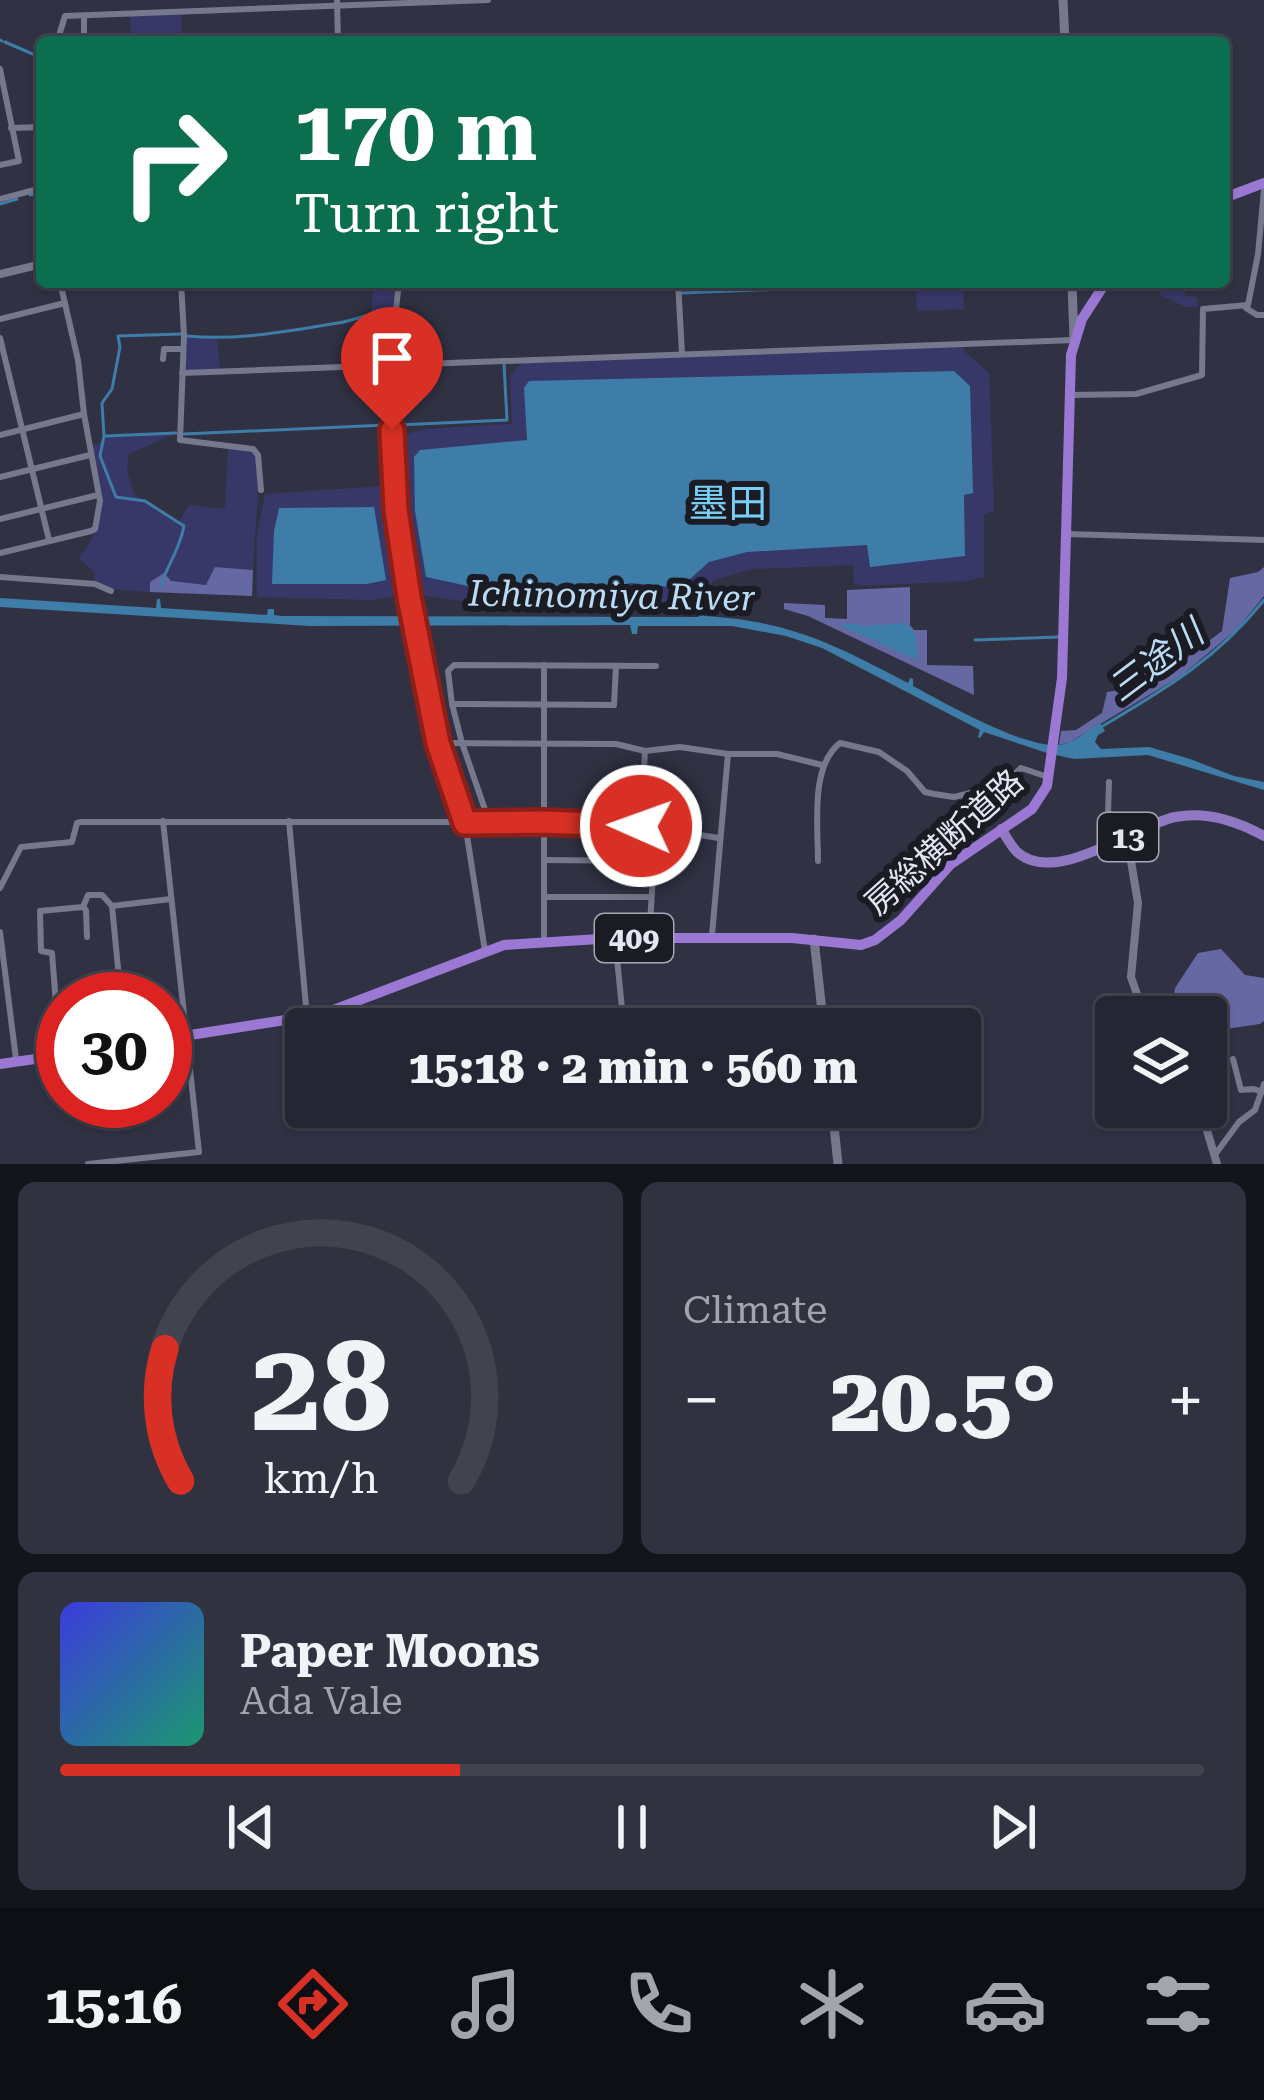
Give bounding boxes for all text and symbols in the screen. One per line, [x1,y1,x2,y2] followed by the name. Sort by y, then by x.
[294,82,537,180] text: 170 m
[96,84,252,240] icon: right
[294,182,559,245] text: Turn right
[341,307,443,430] pin
[359,325,425,391] icon: arrive
[689,481,767,527] district label: 墨田
[467,572,756,620] water label: Ichinomiya River
[1100,609,1215,710] water label: 三途川
[857,761,1031,923] street label: 房総横断道路
[578,763,704,889] position arrow
[1098,813,1158,861] road number: 13
[595,914,673,962] road number: 409
[36,972,192,1128] speed limit sign: 30
[1095,996,1227,1128] map controls
[1095,996,1227,1128] button: layers
[409,1041,857,1094] text: 15:18 · 2 min · 560 m
[683,1287,827,1333] text: Climate
[251,1314,390,1460] text: 28
[830,1348,1057,1453] text: 20.5°
[683,1362,720,1439] text: −
[1167,1362,1204,1439] text: +
[263,1453,378,1503] text: km/h
[240,1625,540,1678] text: Paper Moons
[240,1678,403,1724] text: Ada Vale
[218,1794,284,1860] icon: previous
[599,1794,665,1860] icon: pause
[980,1794,1046,1860] icon: next
[271,1962,355,2046] icon: directions
[444,1962,528,2046] icon: music
[617,1962,701,2046] icon: phone
[790,1962,874,2046] icon: climate
[963,1962,1047,2046] icon: car
[1136,1962,1220,2046] icon: filters
[44,1973,182,2036] text: 15:16

